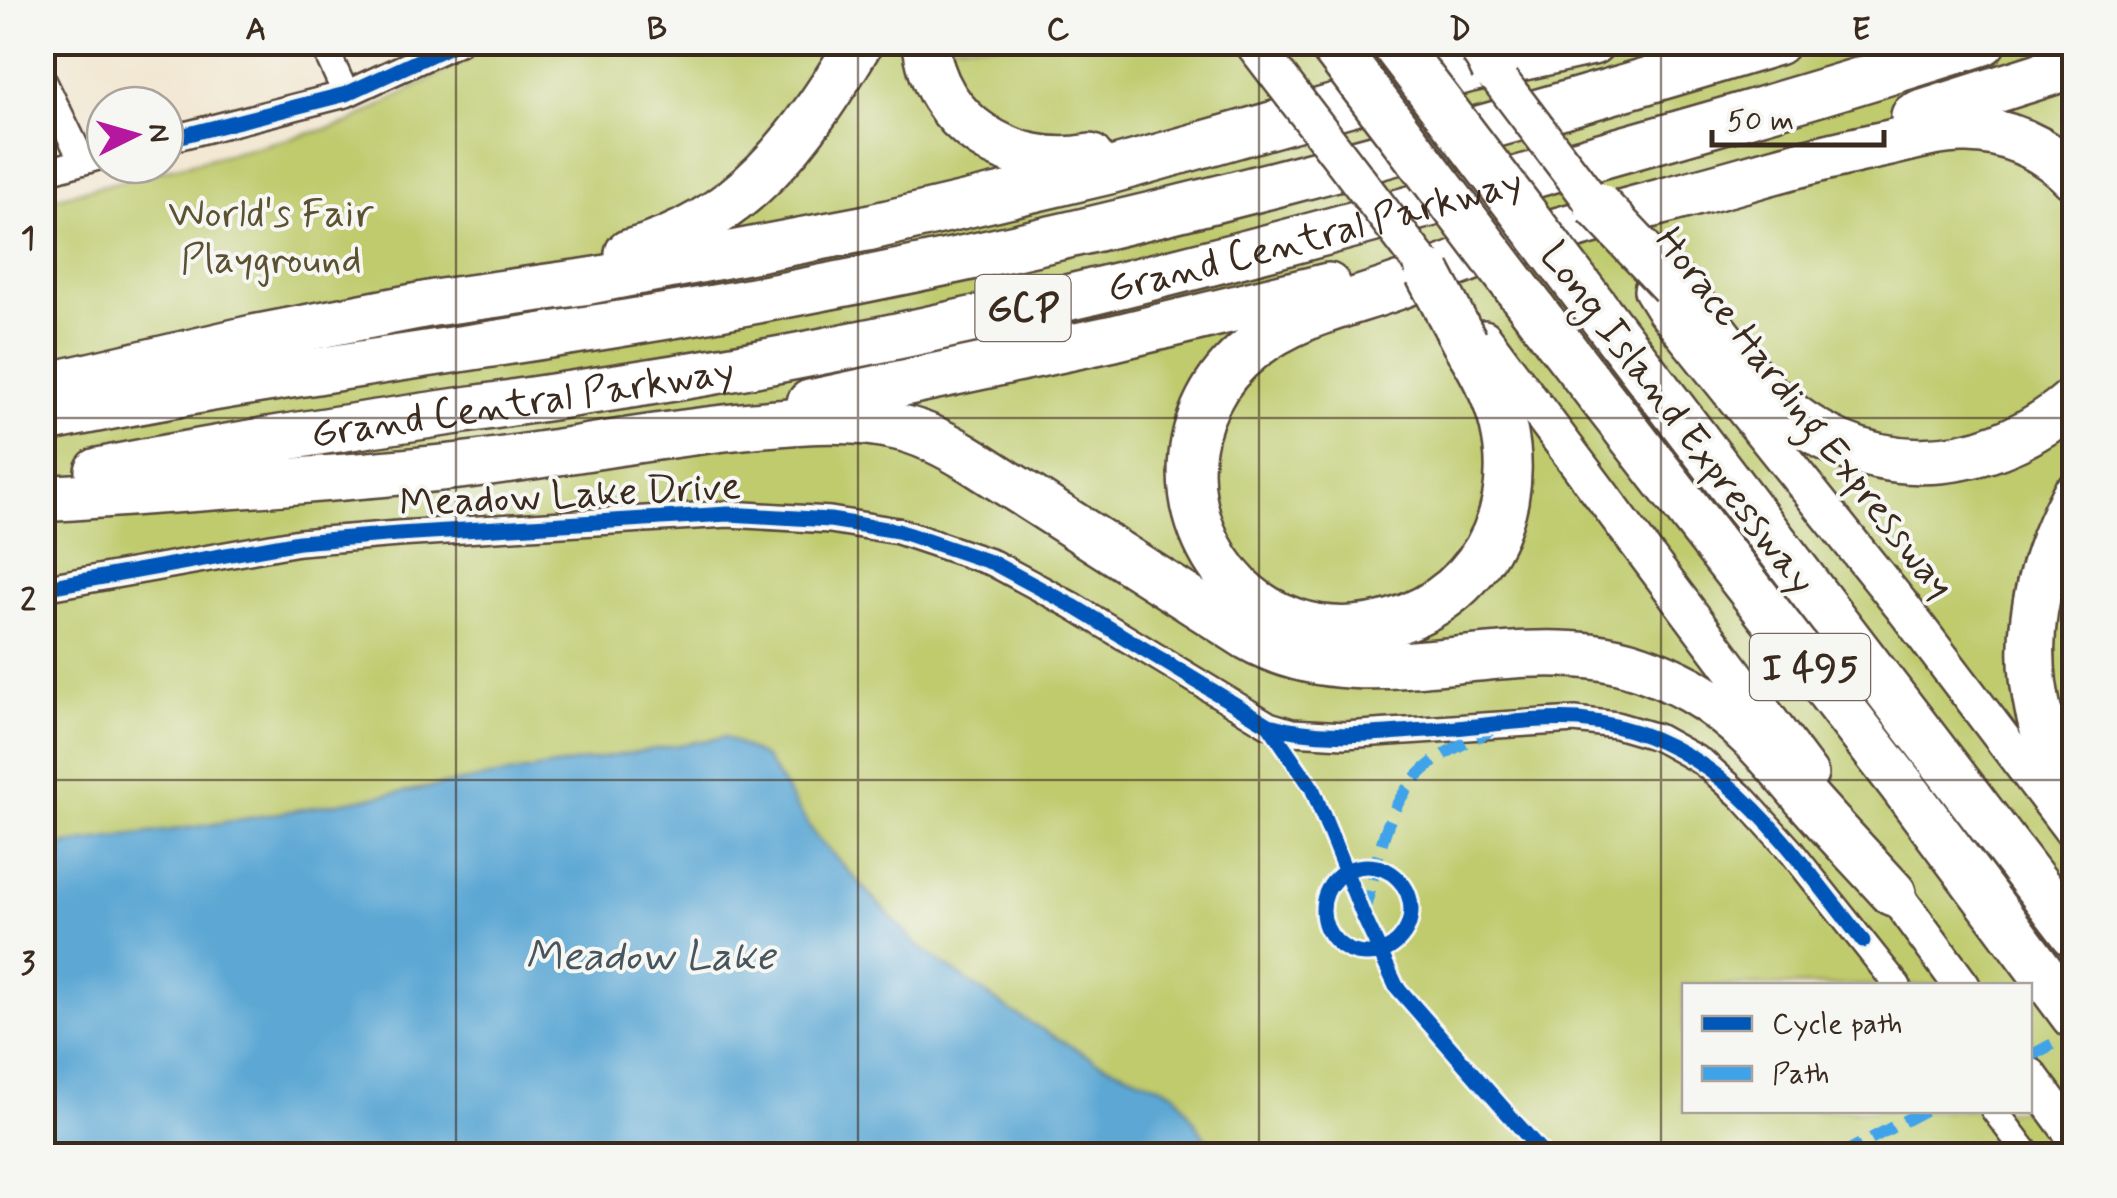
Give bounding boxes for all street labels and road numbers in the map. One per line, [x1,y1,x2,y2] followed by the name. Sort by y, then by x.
[1102,156,1528,316] street label: Grand Central Parkway
[1639,217,1965,613] street label: Horace Harding Expressway
[1525,232,1826,607] street label: Long Island Expressway
[976,275,1070,341] road number: GCP
[307,345,738,462] street label: Grand Central Parkway
[398,461,742,531] street label: Meadow Lake Drive
[1750,634,1870,700] road number: I 495

